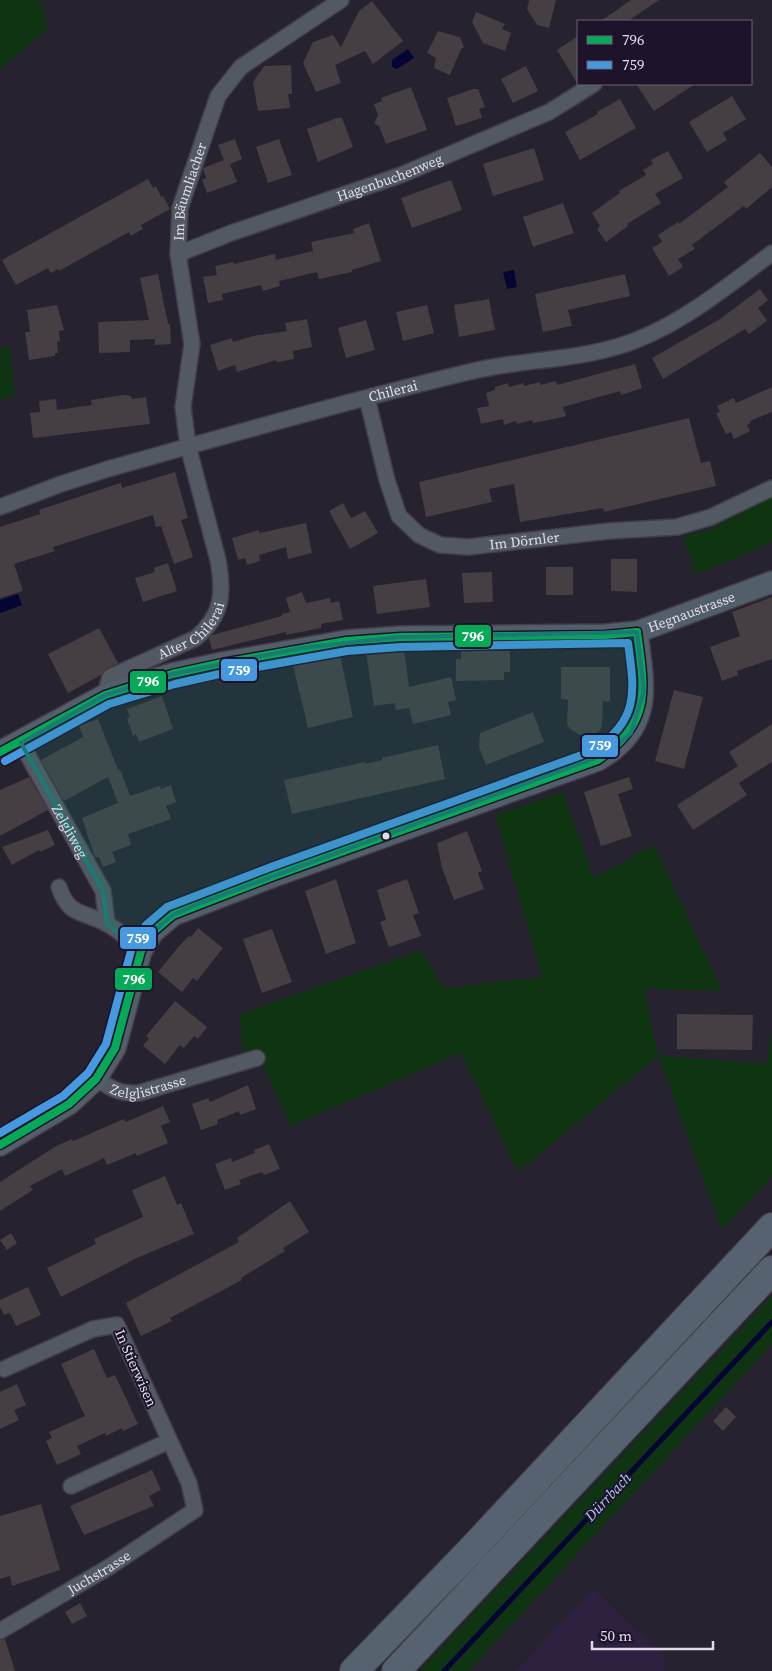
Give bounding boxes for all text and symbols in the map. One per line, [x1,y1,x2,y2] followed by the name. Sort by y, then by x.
[577,20,752,85] legend
[622,29,645,50] text: 796
[622,54,645,75] text: 759
[169,140,212,241] street label: Im Bäumliacher
[334,148,446,206] street label: Hagenbuchenweg
[366,375,420,407] street label: Chilerai
[488,527,561,555] street label: Im Dörnler
[645,587,738,637] street label: Hegnaustrasse
[154,600,229,664] street label: Alter Chilerai
[454,624,492,648] line badge: 796
[462,626,485,646] text: 796
[220,658,258,682] line badge: 759
[228,660,251,680] text: 759
[129,670,167,694] line badge: 796
[137,671,160,691] text: 796
[581,734,619,758] line badge: 759
[589,735,612,755] text: 759
[47,801,93,862] street label: Zelgliweg
[381,831,391,841] unlabelled marker
[119,926,157,950] line badge: 759
[127,928,150,948] text: 759
[114,967,153,991] line badge: 796
[123,969,146,989] text: 796
[107,1070,188,1103] street label: Zelglistrasse
[110,1326,162,1410] street label: In Stierwisen
[579,1468,636,1526] water label: Dürrbach
[63,1545,135,1600] street label: Juchstrasse
[592,1618,713,1650] scale bar
[600,1625,632,1646] text: 50 m

